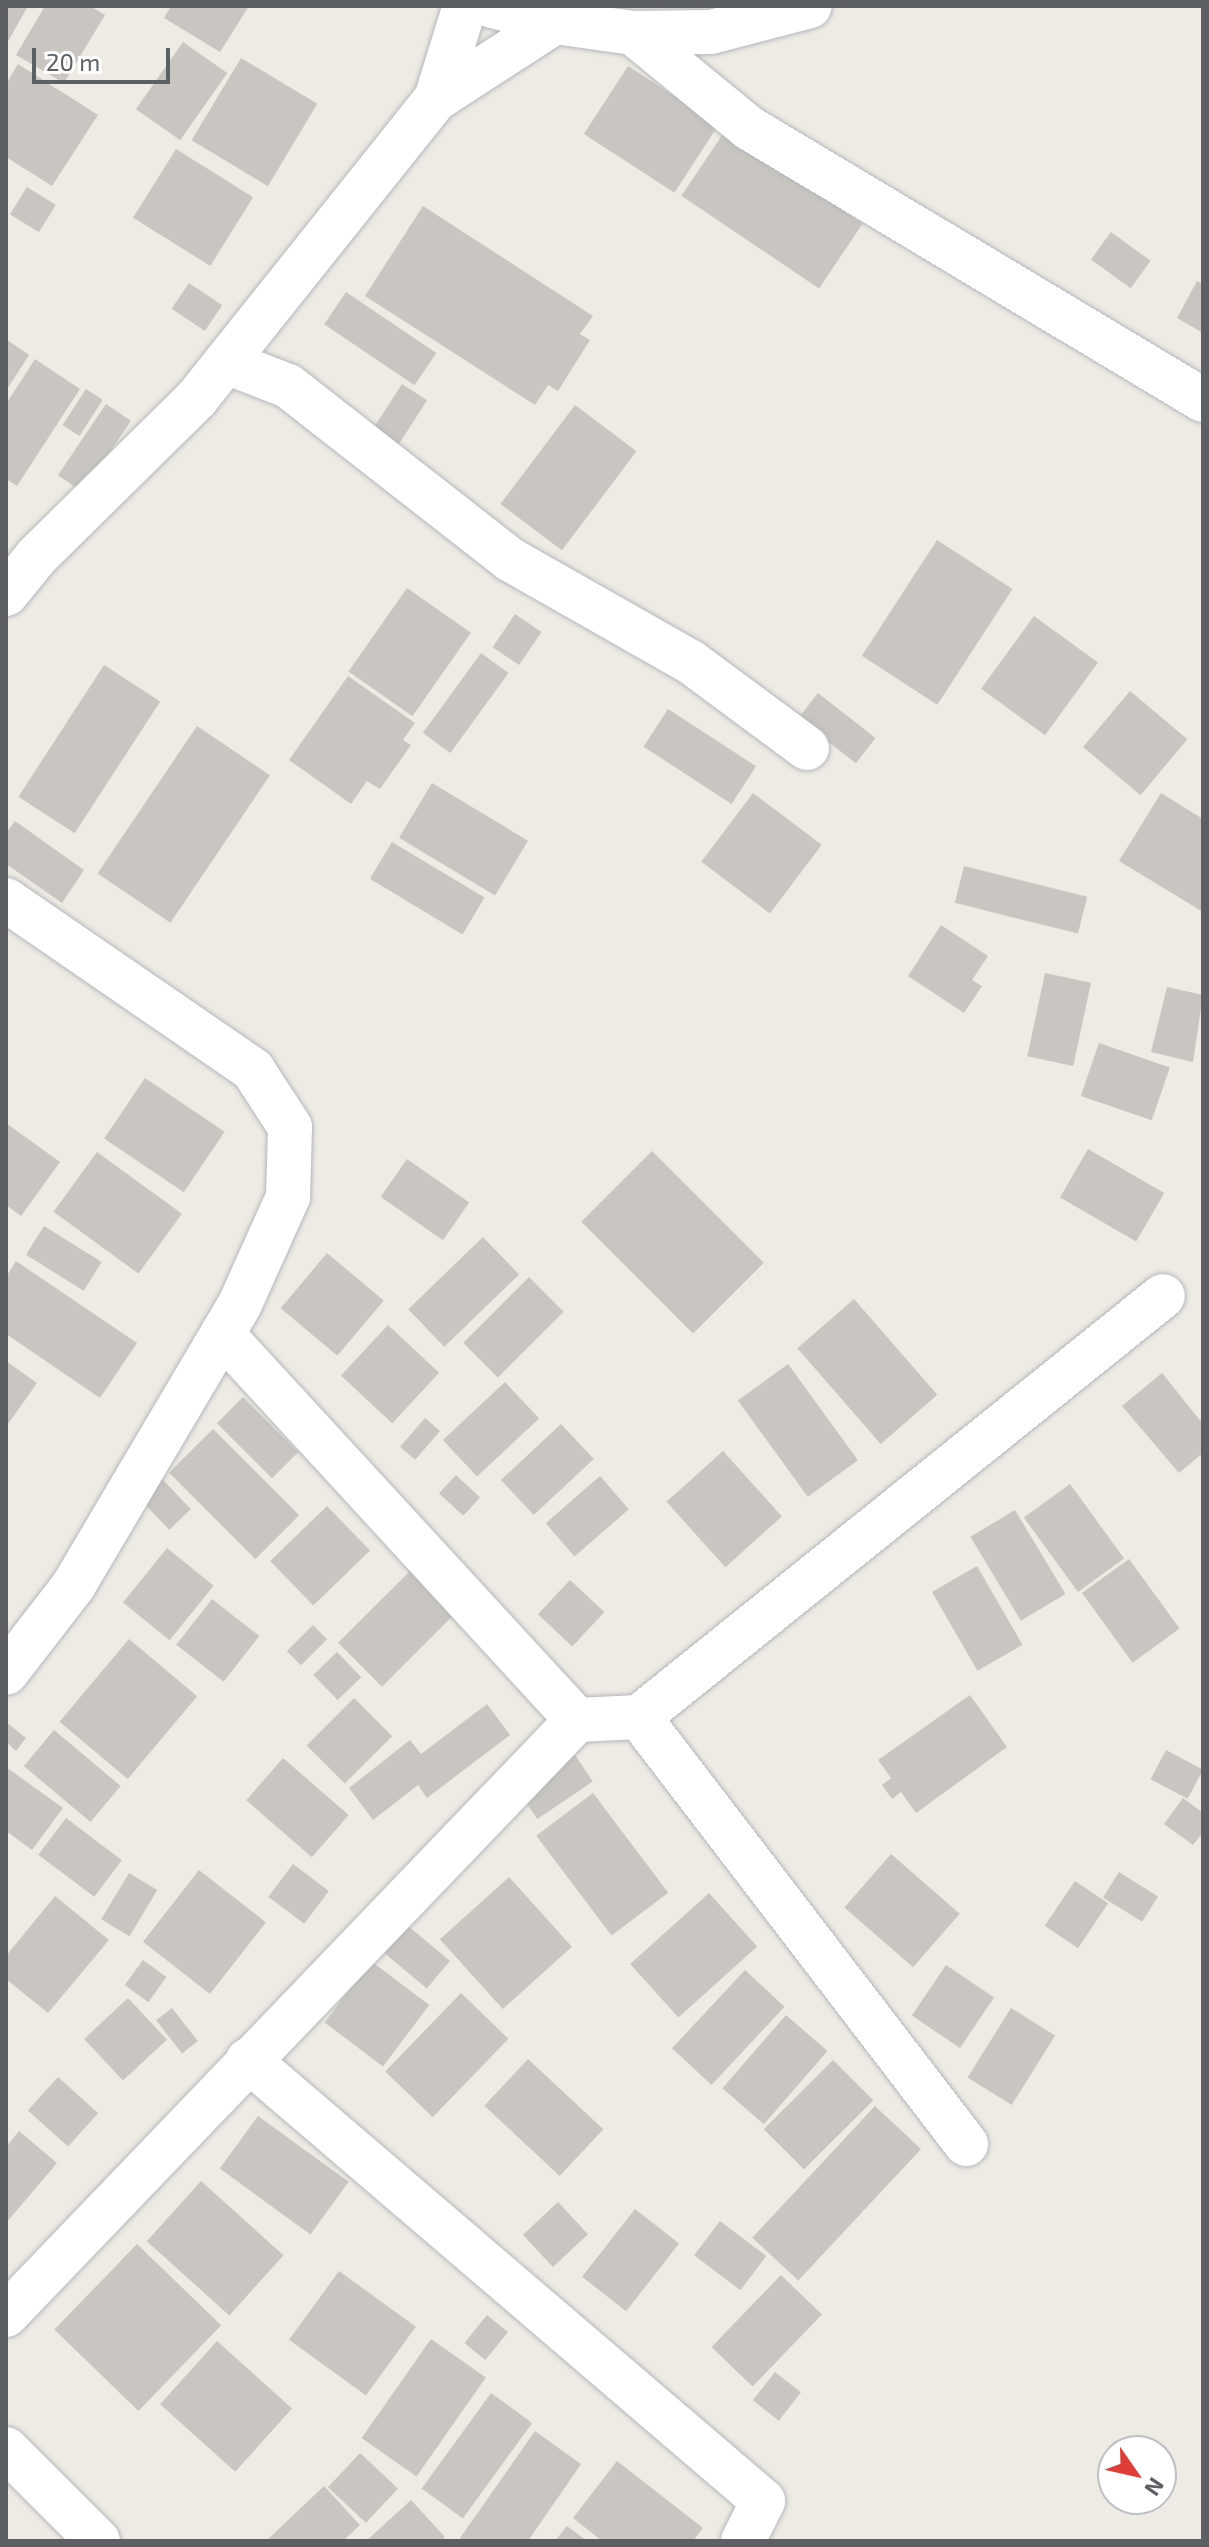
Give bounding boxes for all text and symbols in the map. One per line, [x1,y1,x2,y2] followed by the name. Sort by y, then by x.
[36,32,174,82] scale bar
[46,47,100,76] text: 20 m
[1097,2435,1177,2515] north arrow
[1140,2473,1170,2501] text: N

